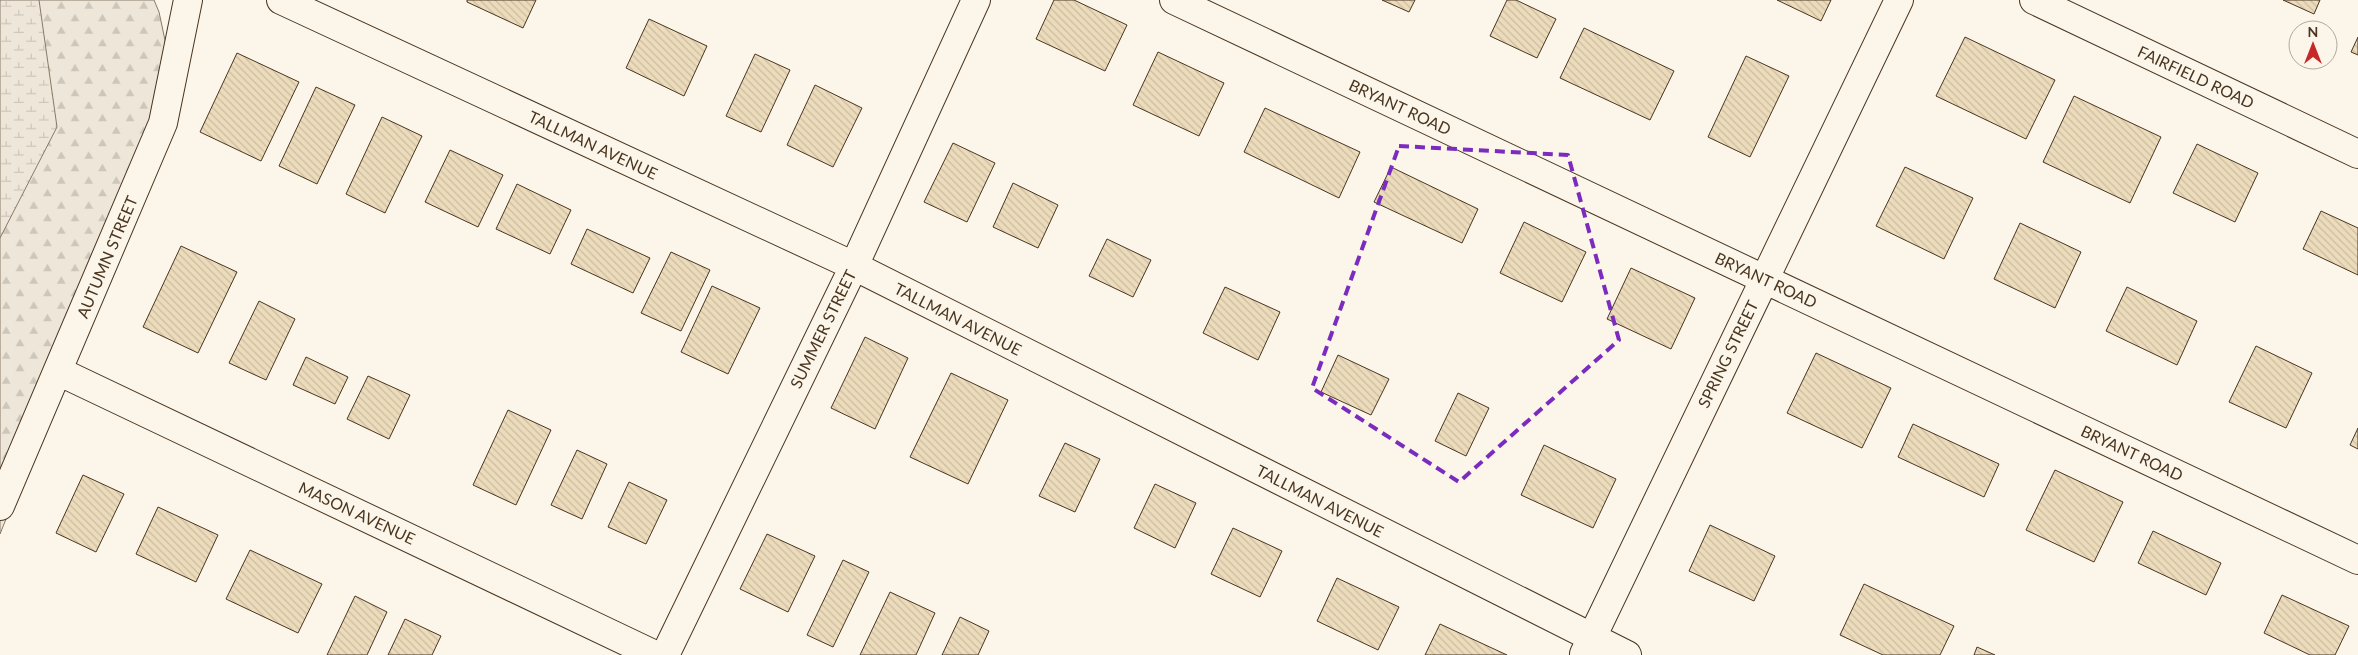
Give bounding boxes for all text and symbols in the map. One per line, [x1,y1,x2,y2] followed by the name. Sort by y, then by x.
[2288,20,2338,70] north arrow
[2308,23,2318,40] text: N
[2135,41,2257,112] street label: FAIRFIELD ROAD
[1346,75,1454,138] street label: BRYANT ROAD
[526,106,661,183] street label: TALLMAN AVENUE
[72,192,141,321] street label: AUTUMN STREET
[1712,248,1820,311] street label: BRYANT ROAD
[786,266,860,391] street label: SUMMER STREET
[891,278,1025,359] street label: TALLMAN AVENUE
[1693,297,1762,410] street label: SPRING STREET
[2078,421,2186,484] street label: BRYANT ROAD
[1253,460,1387,541] street label: TALLMAN AVENUE
[296,477,418,548] street label: MASON AVENUE

